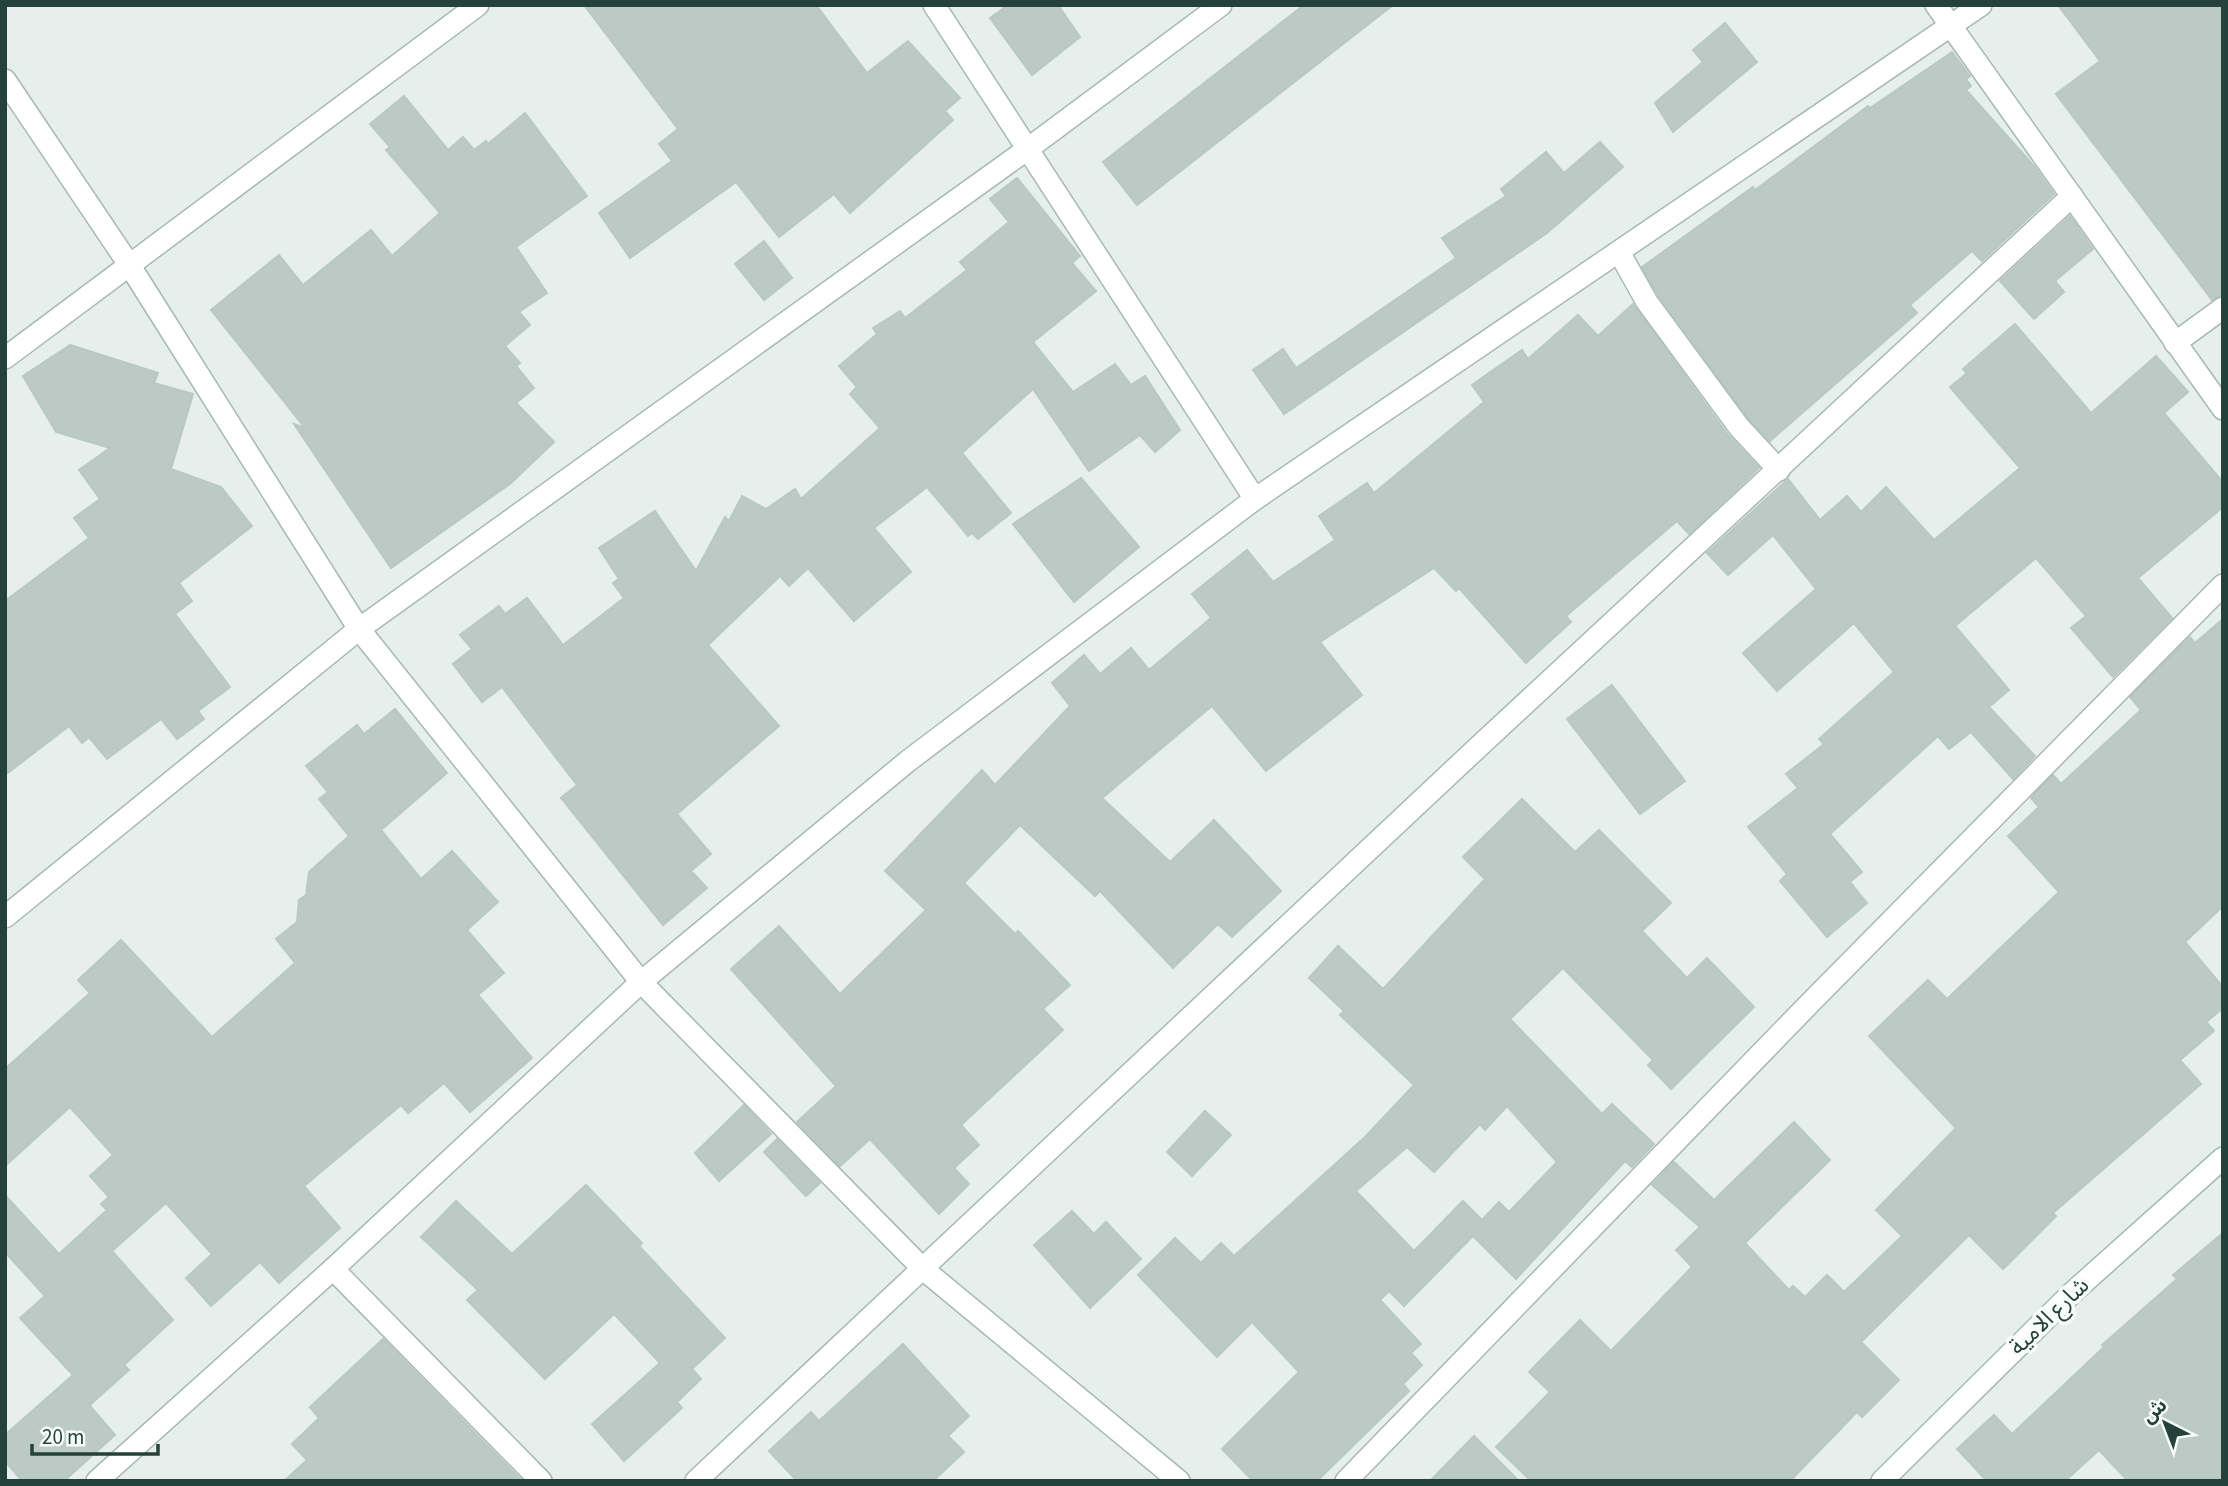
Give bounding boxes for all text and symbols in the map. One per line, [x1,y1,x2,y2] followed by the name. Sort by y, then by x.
[2002,1269,2096,1363] street label: شارع الامية
[2130,1388,2200,1458] north arrow
[2136,1393,2173,1430] text: ش
[32,1412,158,1456] scale bar
[42,1422,84,1452] text: 20 m

